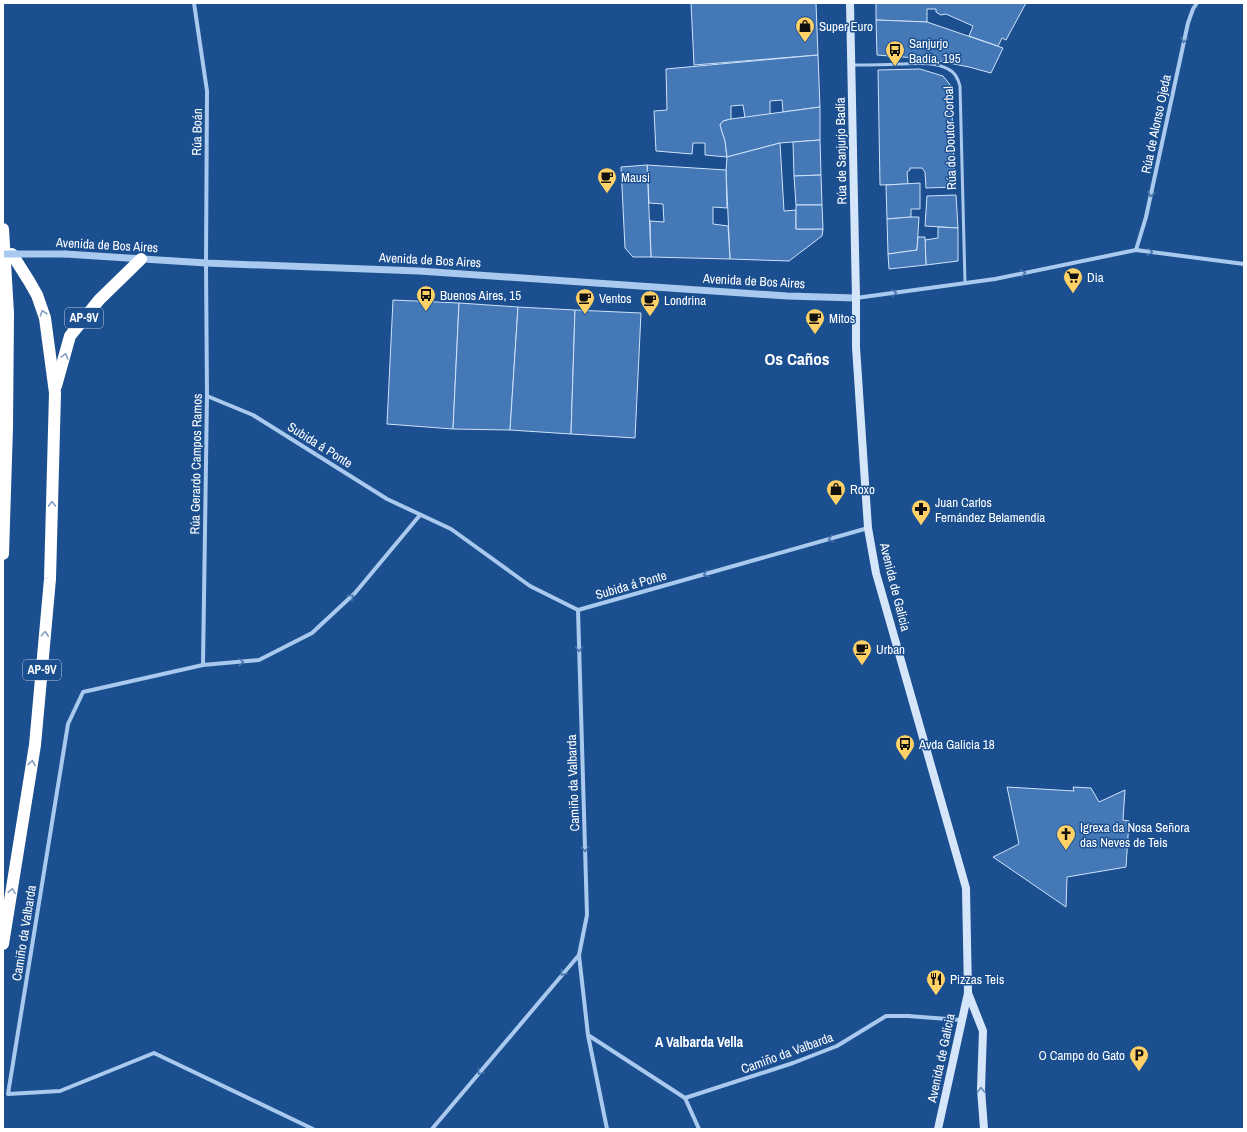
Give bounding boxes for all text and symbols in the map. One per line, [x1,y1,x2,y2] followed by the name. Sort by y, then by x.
[794,15,816,43] shop icon: Super Euro
[819,18,873,35] place label: Super Euro
[909,35,961,67] place label: Sanjurjo Badía, 195
[1181,36,1189,43] one-way arrow
[884,39,906,67] bus stop icon: Sanjurjo Badía, 195
[1137,73,1175,175] street label: Rúa de Alonso Ojeda
[940,86,960,190] street label: Rúa do Doutor Corbal
[832,97,850,205] street label: Rúa de Sanjurjo Badía
[188,108,206,156] street label: Rúa Boán
[596,166,618,194] cafe icon: Mausi
[621,169,650,186] place label: Mausi
[1147,191,1155,197] one-way arrow
[54,234,159,256] street label: Avenida de Bos Aires
[1147,247,1154,256] one-way arrow
[377,249,482,271] street label: Avenida de Bos Aires
[1062,266,1084,294] supermarket icon: Dia
[1020,269,1026,277] one-way arrow
[1087,269,1104,286] place label: Dia
[701,270,806,292] street label: Avenida de Bos Aires
[415,284,437,312] bus stop icon: Buenos Aires, 15
[440,287,521,304] place label: Buenos Aires, 15
[574,287,596,315] cafe icon: Ventos
[639,289,661,317] cafe icon: Londrina
[891,289,898,298] one-way arrow
[599,290,632,307] place label: Ventos
[664,292,706,309] place label: Londrina
[804,307,826,335] cafe icon: Mitos
[65,308,103,328] road number: AP-9V
[39,310,48,317] one-way arrow
[829,310,855,327] place label: Mitos
[764,347,830,370] district label: Os Caños
[60,353,69,360] one-way arrow
[186,393,206,535] street label: Rúa Gerardo Campos Ramos
[284,418,356,472] street label: Subida á Ponte
[825,478,847,506] shop icon: Roxo
[850,481,875,498] place label: Roxo
[935,494,1045,526] place label: Juan Carlos Fernández Belamendia
[910,498,932,526] pharmacy icon: Juan Carlos Fernández Belamendia
[48,501,56,507] one-way arrow
[828,534,835,543] one-way arrow
[876,540,914,633] street label: Avenida de Galicia
[593,567,669,603] street label: Subida á Ponte
[703,569,710,578] one-way arrow
[346,595,354,602] one-way arrow
[41,631,50,637] one-way arrow
[851,638,873,666] cafe icon: Urban
[876,641,905,658] place label: Urban
[575,646,583,652] one-way arrow
[238,657,244,666] one-way arrow
[23,660,61,680] road number: AP-9V
[894,733,916,761] bus stop icon: Avda Galicia 18
[563,734,583,832] street label: Camiño da Valbarda
[918,736,995,753] place label: Avda Galicia 18
[28,760,36,766] one-way arrow
[1080,819,1190,851] place label: Igrexa da Nosa Señora das Neves de Teis
[1055,823,1077,851] church icon: Igrexa da Nosa Señora das Neves de Teis
[581,846,589,852] one-way arrow
[8,884,40,982] street label: Camiño da Valbarda
[7,888,15,894] one-way arrow
[561,968,568,976] one-way arrow
[925,968,947,996] restaurant icon: Pizzas Teis
[950,971,1004,988] place label: Pizzas Teis
[923,1012,959,1105] street label: Avenida de Galicia
[739,1028,836,1078] street label: Camiño da Valbarda
[655,1033,744,1051] district label: A Valbarda Vella
[1128,1044,1150,1072] parking icon: O Campo do Gato
[1038,1047,1125,1064] place label: O Campo do Gato
[477,1068,484,1075] one-way arrow
[977,1087,985,1093] one-way arrow

